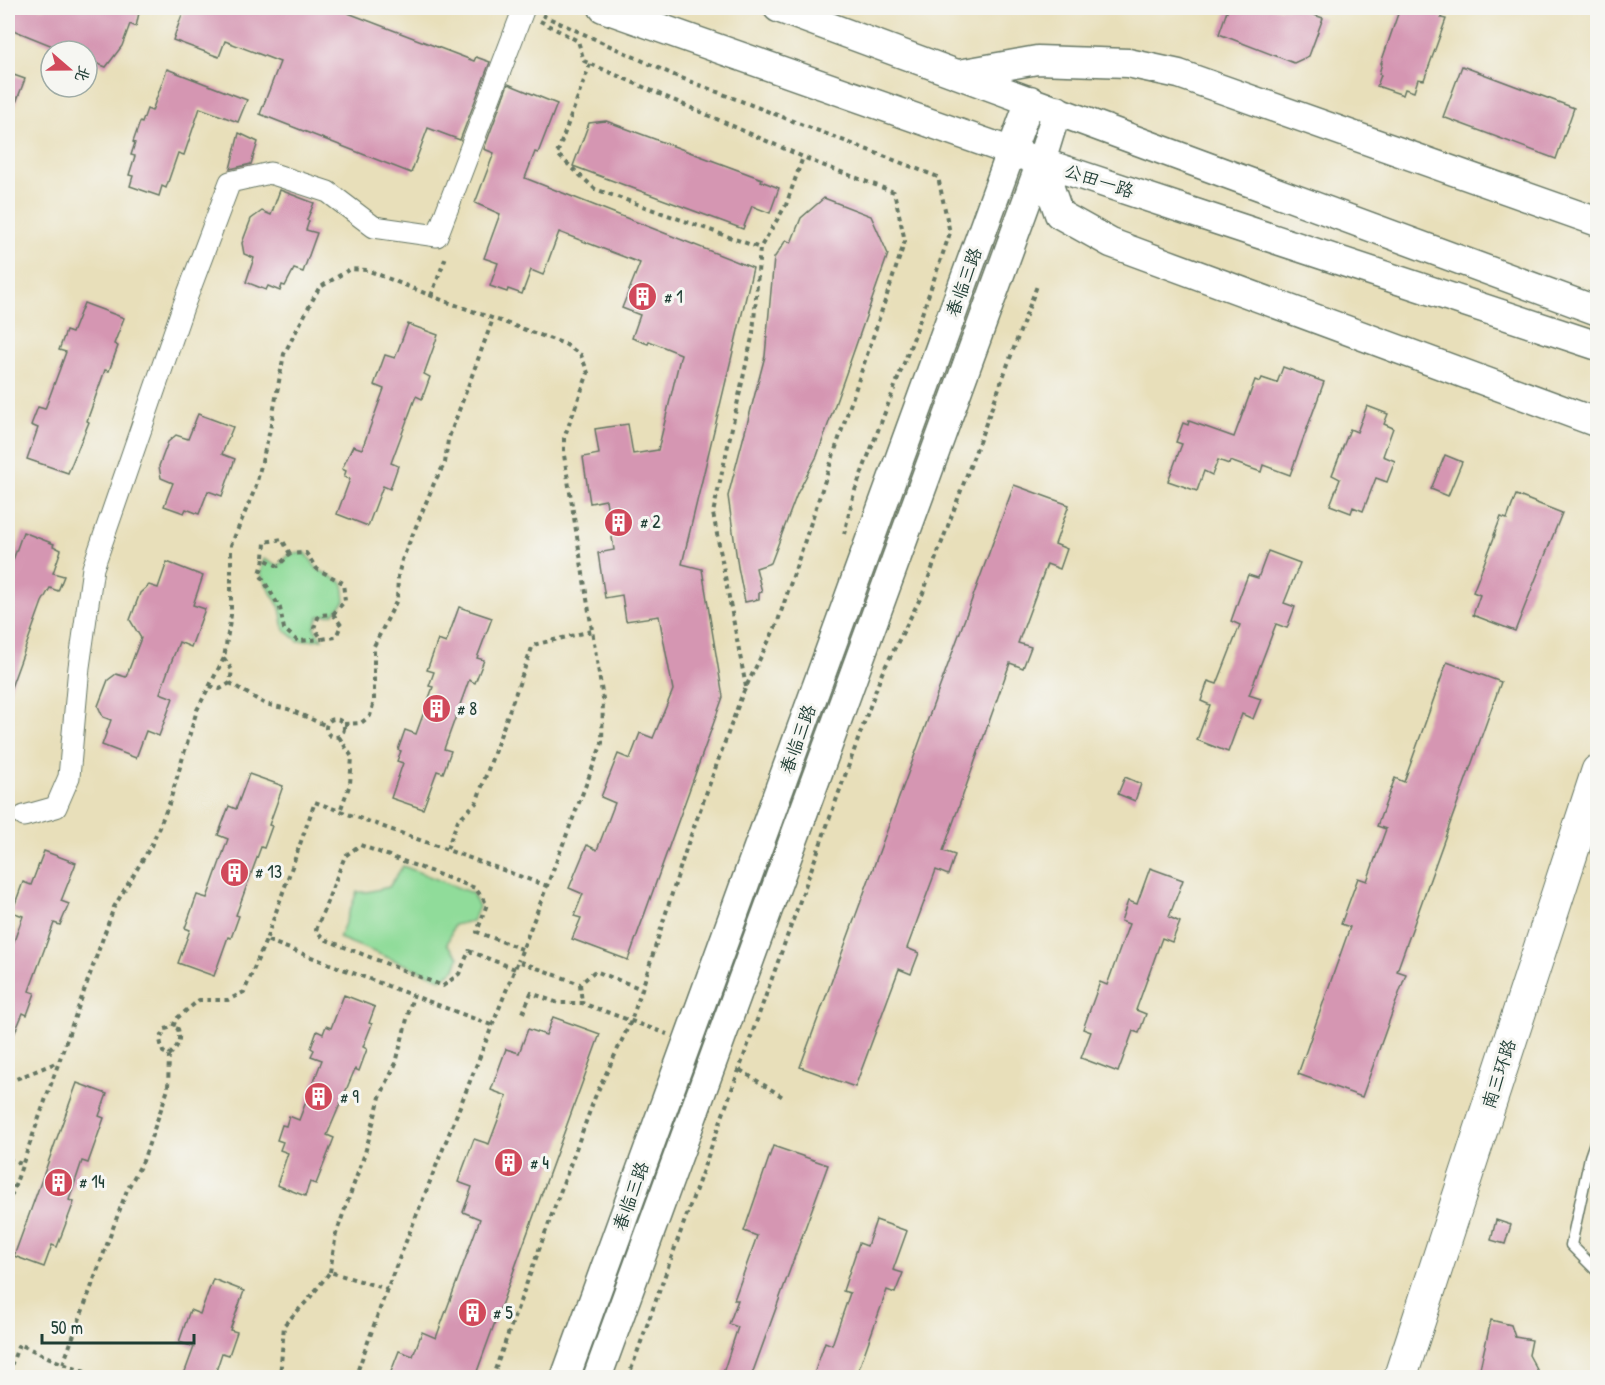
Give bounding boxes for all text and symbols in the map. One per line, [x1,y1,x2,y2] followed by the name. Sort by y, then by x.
[39,39,99,99] north arrow
[70,63,96,85] text: 北
[1061,158,1137,204] street label: 公田一路
[939,244,988,320] street label: 春临三路
[627,281,659,313] building icon: # 1
[664,284,683,309] place label: # 1
[603,506,635,538] building icon: # 2
[640,509,661,534] place label: # 2
[420,693,452,725] building icon: # 8
[457,696,477,721] place label: # 8
[773,701,822,777] street label: 春临三路
[218,856,250,888] building icon: # 13
[255,859,282,884] place label: # 13
[1476,1036,1522,1112] street label: 南三环路
[303,1081,335,1113] building icon: # 9
[340,1084,359,1109] place label: # 9
[493,1147,525,1179] building icon: # 4
[530,1150,549,1175] place label: # 4
[606,1158,655,1234] street label: 春临三路
[42,1166,74,1198] building icon: # 14
[79,1169,105,1194] place label: # 14
[456,1297,488,1329] building icon: # 5
[493,1300,513,1325] place label: # 5
[42,1307,194,1345] scale bar
[51,1315,83,1340] text: 50 m

